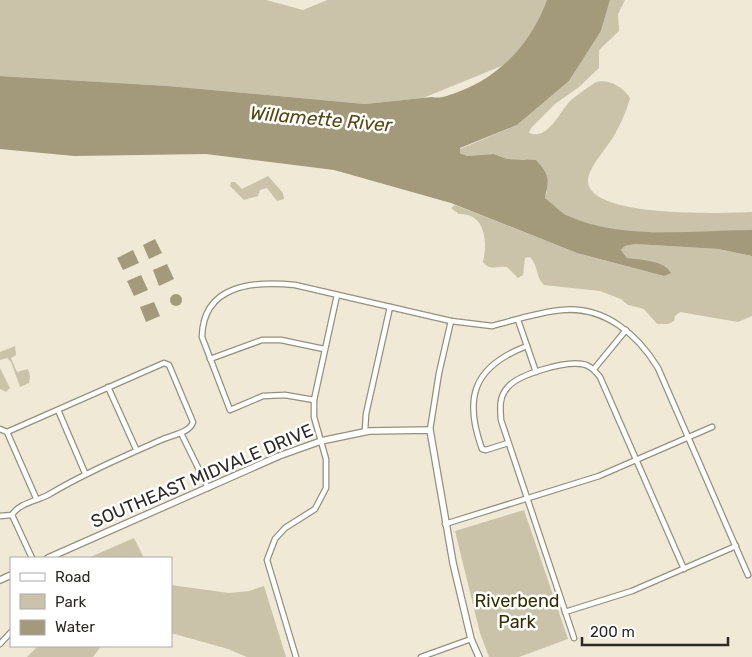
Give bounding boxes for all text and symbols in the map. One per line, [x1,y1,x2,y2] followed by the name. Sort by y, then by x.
[249,101,394,137] water label: Willamette River
[88,419,316,533] street label: SOUTHEAST MIDVALE DRIVE
[10,557,172,647] legend
[55,568,91,586] text: Road
[474,590,560,633] park label: Riverbend Park
[55,593,86,611] text: Park
[582,614,728,646] scale bar
[55,618,95,636] text: Water
[590,623,635,641] text: 200 m

